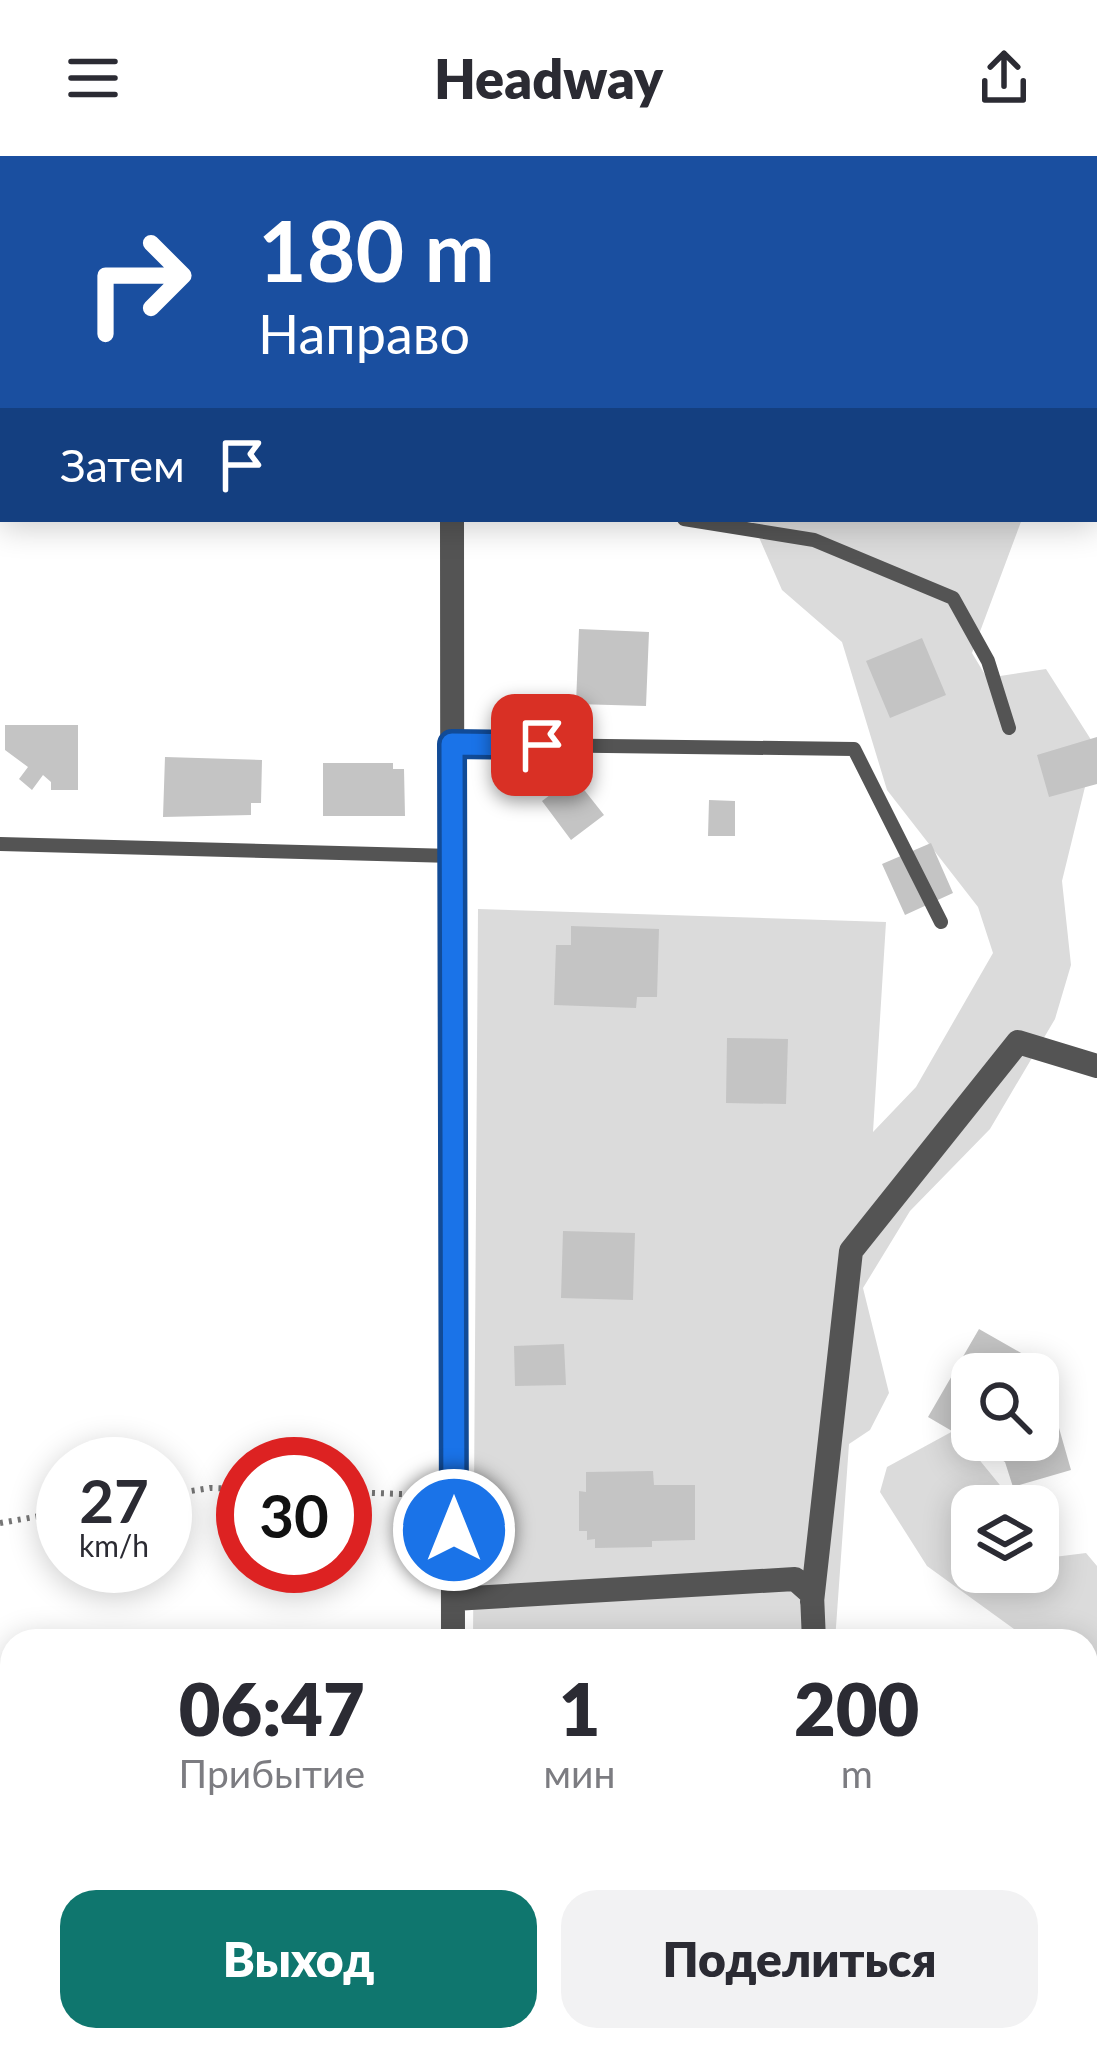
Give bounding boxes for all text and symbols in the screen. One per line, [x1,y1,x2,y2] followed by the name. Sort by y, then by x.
[60,45,126,111] icon: menu
[971,45,1037,111] icon: share
[434,46,663,111] text: Headway
[258,199,495,300] text: 180 m
[60,204,216,360] icon: right
[258,301,470,366] text: Направо
[209,432,275,498] icon: arrive
[60,438,185,492] text: Затем
[491,694,593,796] pin
[509,712,575,778] icon: arrive
[951,1353,1059,1593] map controls
[951,1353,1059,1461] button: search
[216,1437,372,1593] speed limit sign: 30
[79,1464,149,1536] text: 27
[391,1467,517,1593] position arrow
[951,1485,1059,1593] button: layers
[79,1527,149,1563] text: km/h
[179,1665,365,1751] text: 06:47
[559,1665,600,1751] text: 1
[794,1665,919,1751] text: 200
[179,1750,365,1796] text: Прибытие
[544,1750,616,1796] text: мин
[841,1750,873,1796] text: m
[60,1890,537,2028] button: Выход
[561,1890,1038,2028] button: Поделиться

